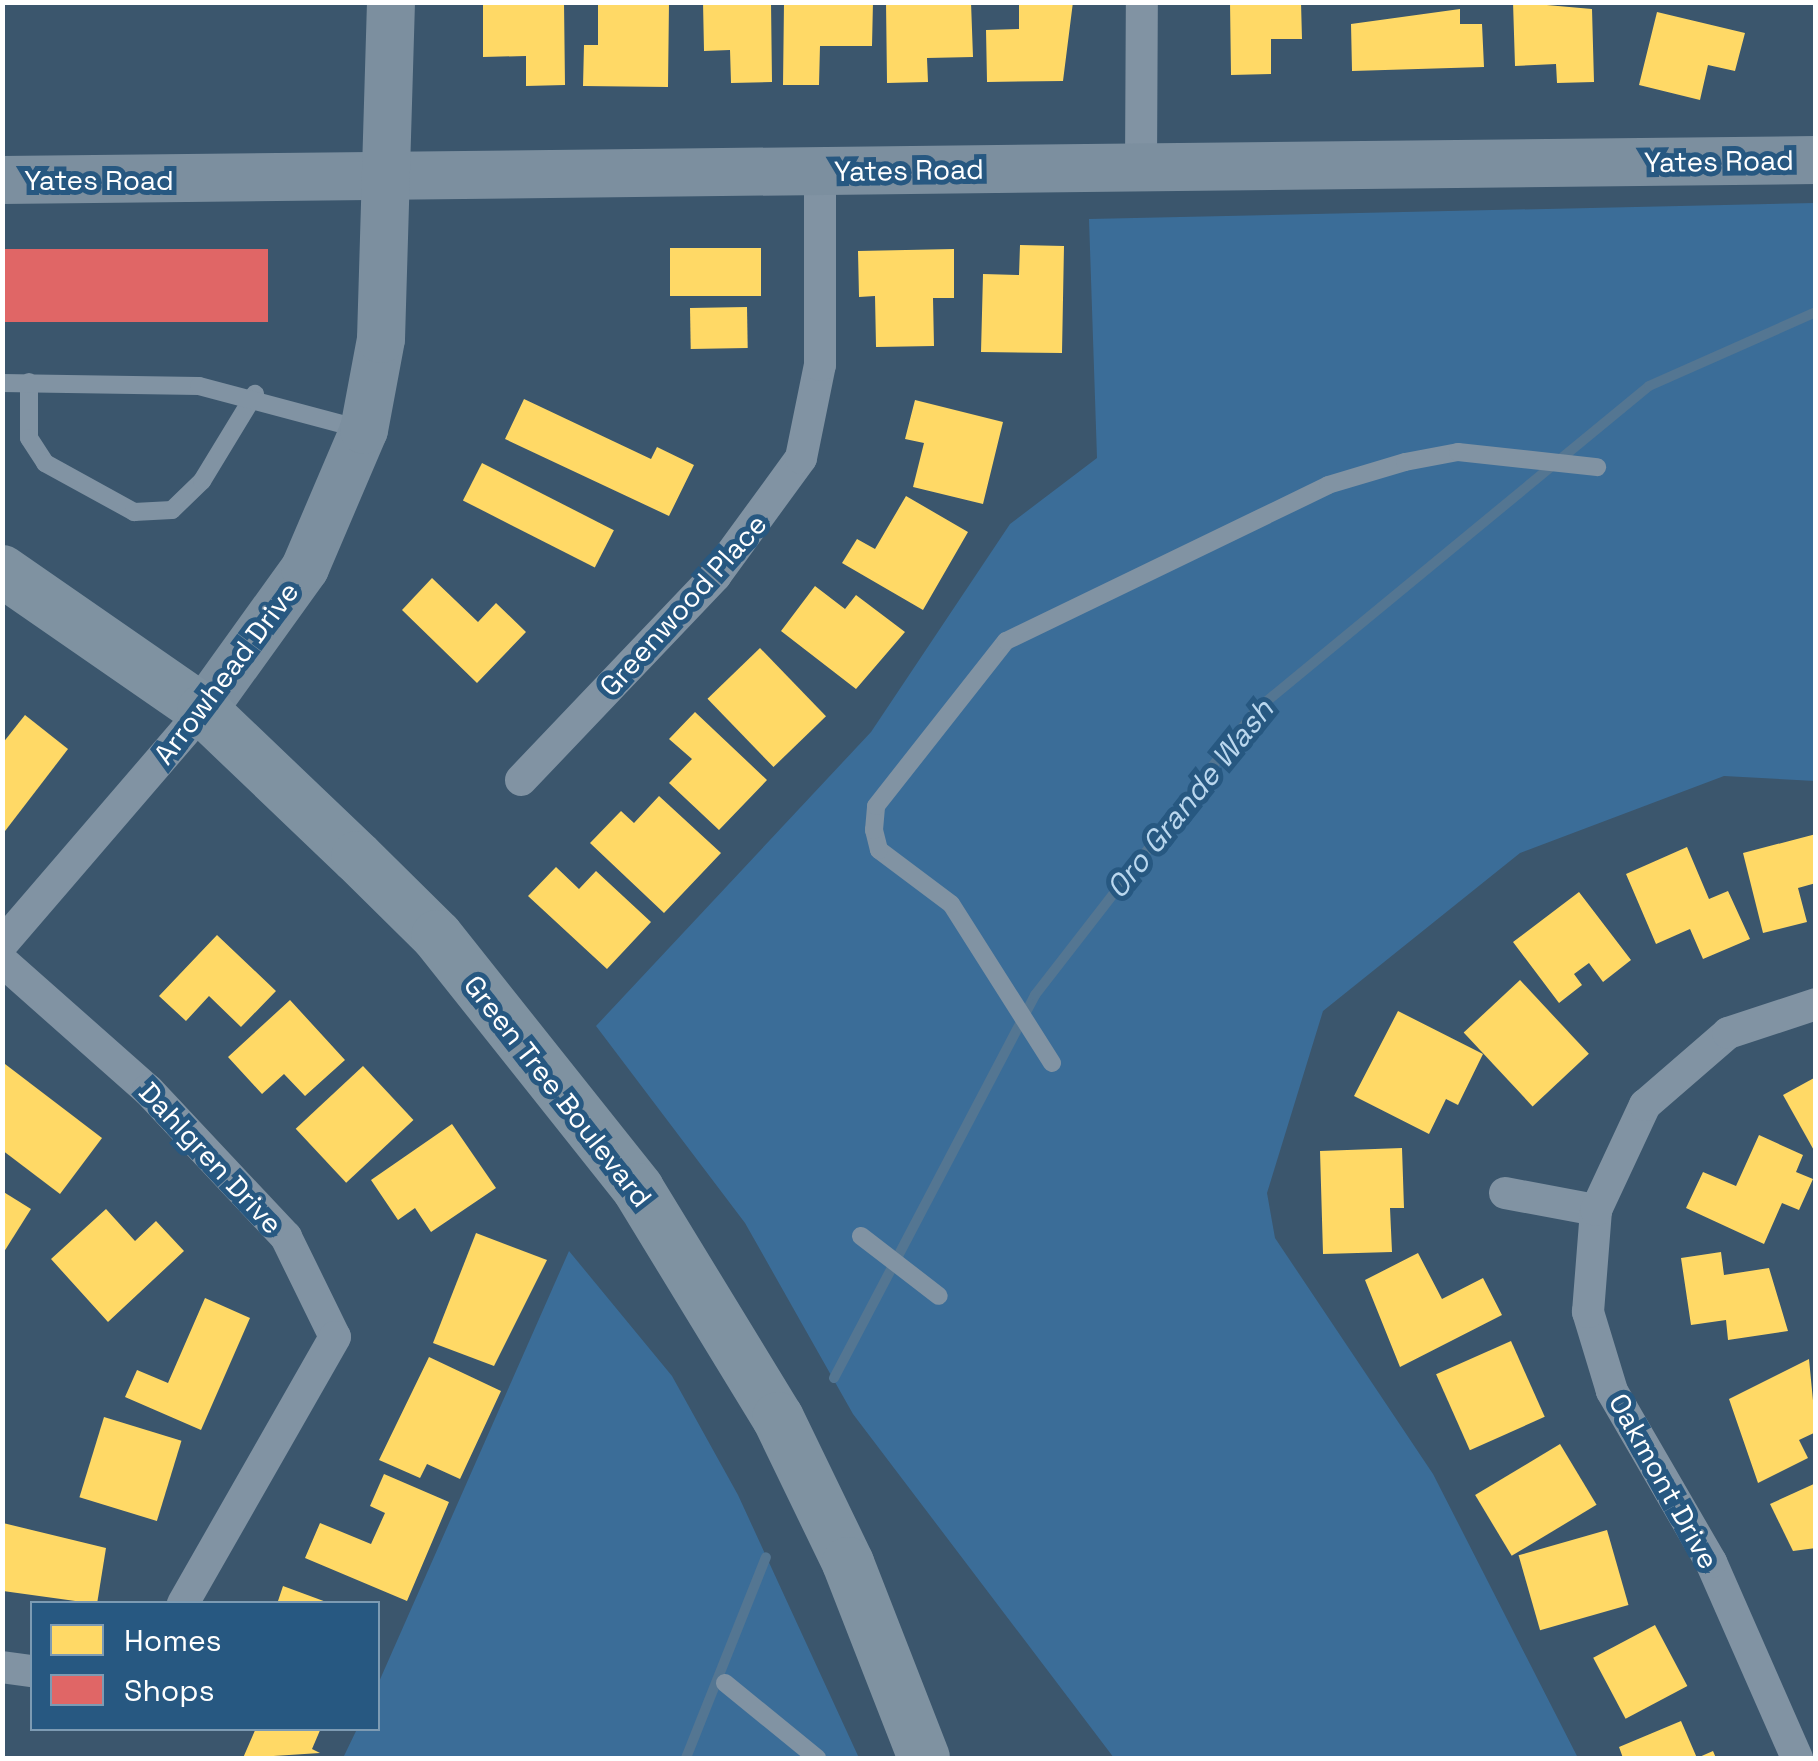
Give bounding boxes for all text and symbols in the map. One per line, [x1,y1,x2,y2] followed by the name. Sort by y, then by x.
[1644,143,1794,179] street label: Yates Road
[834,152,984,188] street label: Yates Road
[24,163,174,197] street label: Yates Road
[592,507,774,703] street label: Greenwood Place
[147,575,305,771] street label: Arrowhead Drive
[1099,692,1281,906] water label: Oro Grande Wash
[457,968,659,1214] street label: Green Tree Boulevard
[132,1075,290,1241] street label: Dahlgren Drive
[1602,1387,1726,1575] street label: Oakmont Drive
[30,1601,380,1731] legend
[124,1621,222,1660] text: Homes
[124,1671,214,1710] text: Shops

